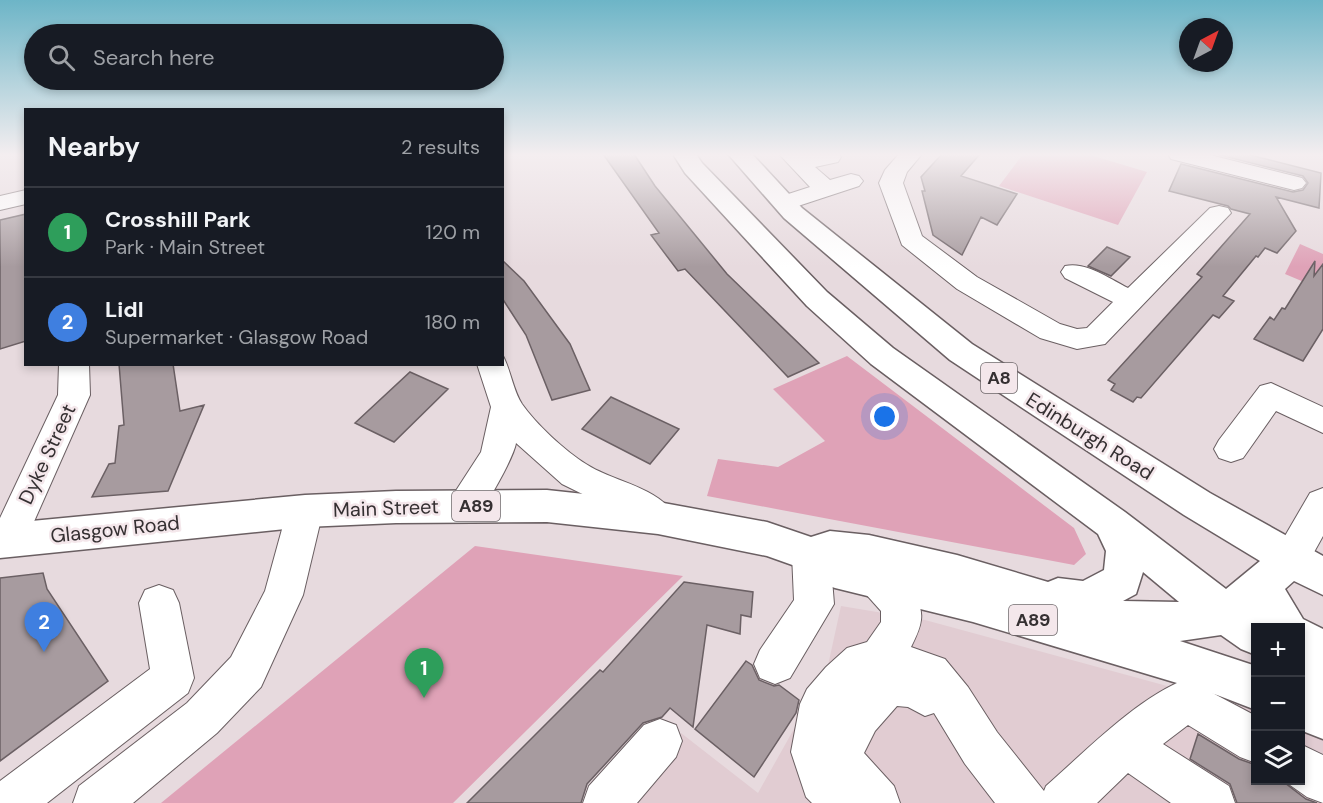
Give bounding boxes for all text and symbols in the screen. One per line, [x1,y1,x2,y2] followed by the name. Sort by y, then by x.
[1179,18,1233,72] north arrow
[24,24,504,90] search box
[45,41,78,74] icon: search
[93,43,214,72] text: Search here
[48,130,140,164] text: Nearby
[401,134,480,160] text: 2 results
[105,205,251,234] text: Crosshill Park
[64,219,71,245] text: 1
[426,219,480,245] text: 120 m
[105,234,265,260] text: Park · Main Street
[105,295,144,324] text: Lidl
[62,309,73,335] text: 2
[425,309,480,335] text: 180 m
[105,324,368,350] text: Supermarket · Glasgow Road
[981,363,1017,393] road number: A8
[1021,386,1159,486] street label: Edinburgh Road
[12,400,82,508] street label: Dyke Street
[870,402,899,431] your location
[452,491,500,521] road number: A89
[333,493,440,523] street label: Main Street
[49,509,181,549] street label: Glasgow Road
[24,602,63,652] pin: 2
[1009,605,1057,635] road number: A89
[1251,623,1305,785] map controls
[1251,623,1305,677] button: +
[404,648,444,698] pin: 1
[1251,677,1305,731] button: −
[1251,731,1305,785] button: layers

